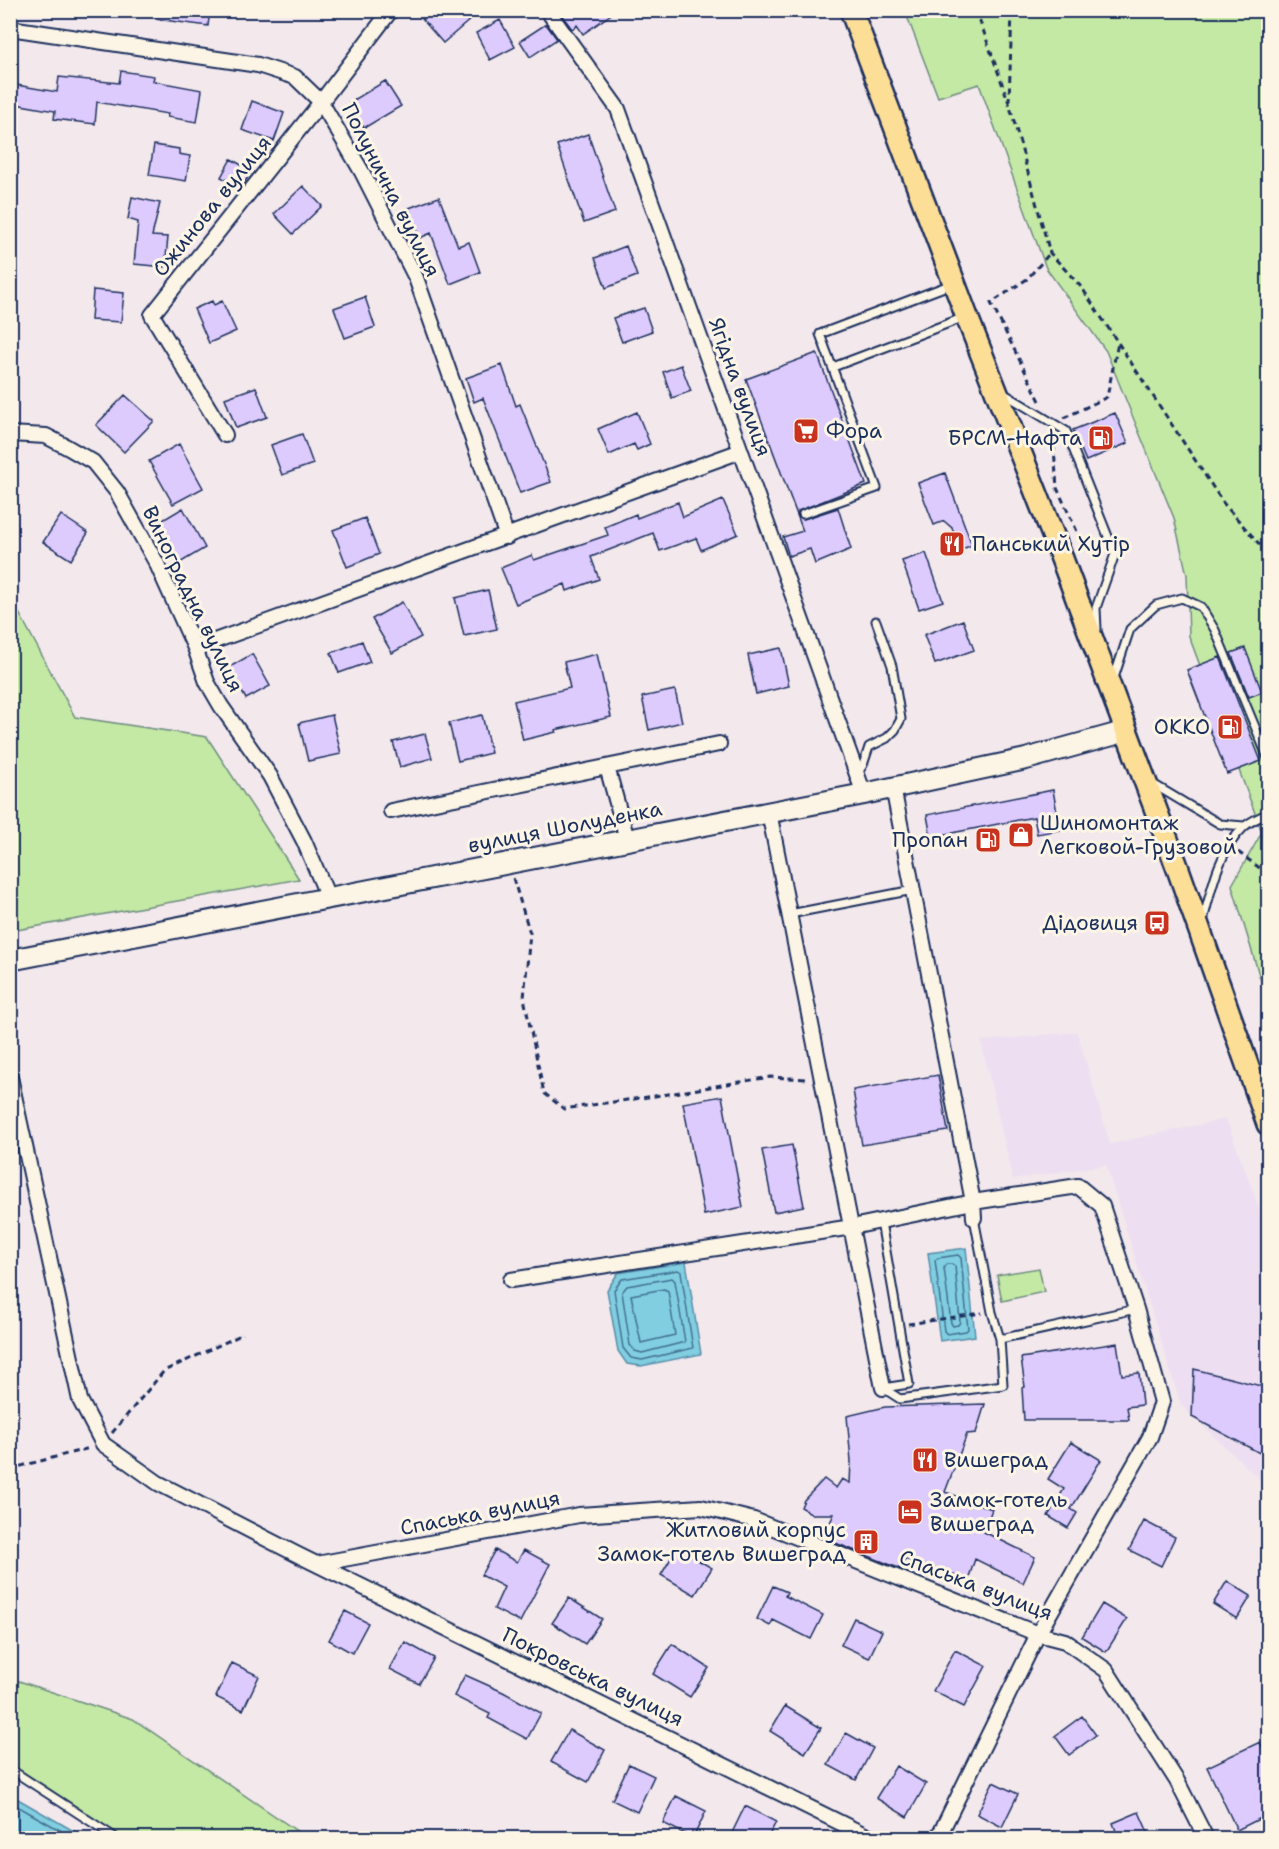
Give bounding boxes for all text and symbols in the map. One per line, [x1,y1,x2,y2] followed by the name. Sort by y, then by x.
[335,98,447,282] street label: Полунична вулиця
[146,130,278,282] street label: Ожинова вулиця
[702,314,778,460] street label: Ягідна вулиця
[791,416,821,446] supermarket icon: Фора
[826,417,882,445] place label: Фора
[1086,423,1116,453] fuel station icon: БРСМ-Нафта
[948,424,1082,452] place label: БРСМ-Нафта
[136,501,250,697] street label: Виноградна вулиця
[937,529,967,559] restaurant icon: Панський Хутір
[972,530,1130,558] place label: Панський Хутір
[1215,712,1245,742] fuel station icon: ОККО
[1154,713,1210,741] place label: ОККО
[466,794,664,860] street label: вулиця Шолуденка
[1040,809,1237,861] place label: Шиномонтаж Легковой-Грузовой
[1006,820,1036,850] shop icon: Шиномонтаж Легковой-Грузовой
[973,825,1003,855] fuel station icon: Пропан
[892,826,968,854] place label: Пропан
[1142,908,1172,938] bus stop icon: Дідовиця
[1042,909,1138,937] place label: Дідовиця
[910,1445,940,1475] restaurant icon: Вишеград
[944,1446,1048,1474] place label: Вишеград
[398,1484,562,1542] street label: Спаська вулиця
[930,1486,1067,1538] place label: Замок-готель Вишеград
[895,1497,925,1527] hotel icon: Замок-готель Вишеград
[597,1516,846,1568] place label: Житловий корпус Замок-готель Вишеград
[851,1527,881,1557] building icon: Житловий корпус Замок-готель Вишеград
[895,1543,1057,1627] street label: Спаська вулиця
[498,1621,688,1733] street label: Покровська вулиця

